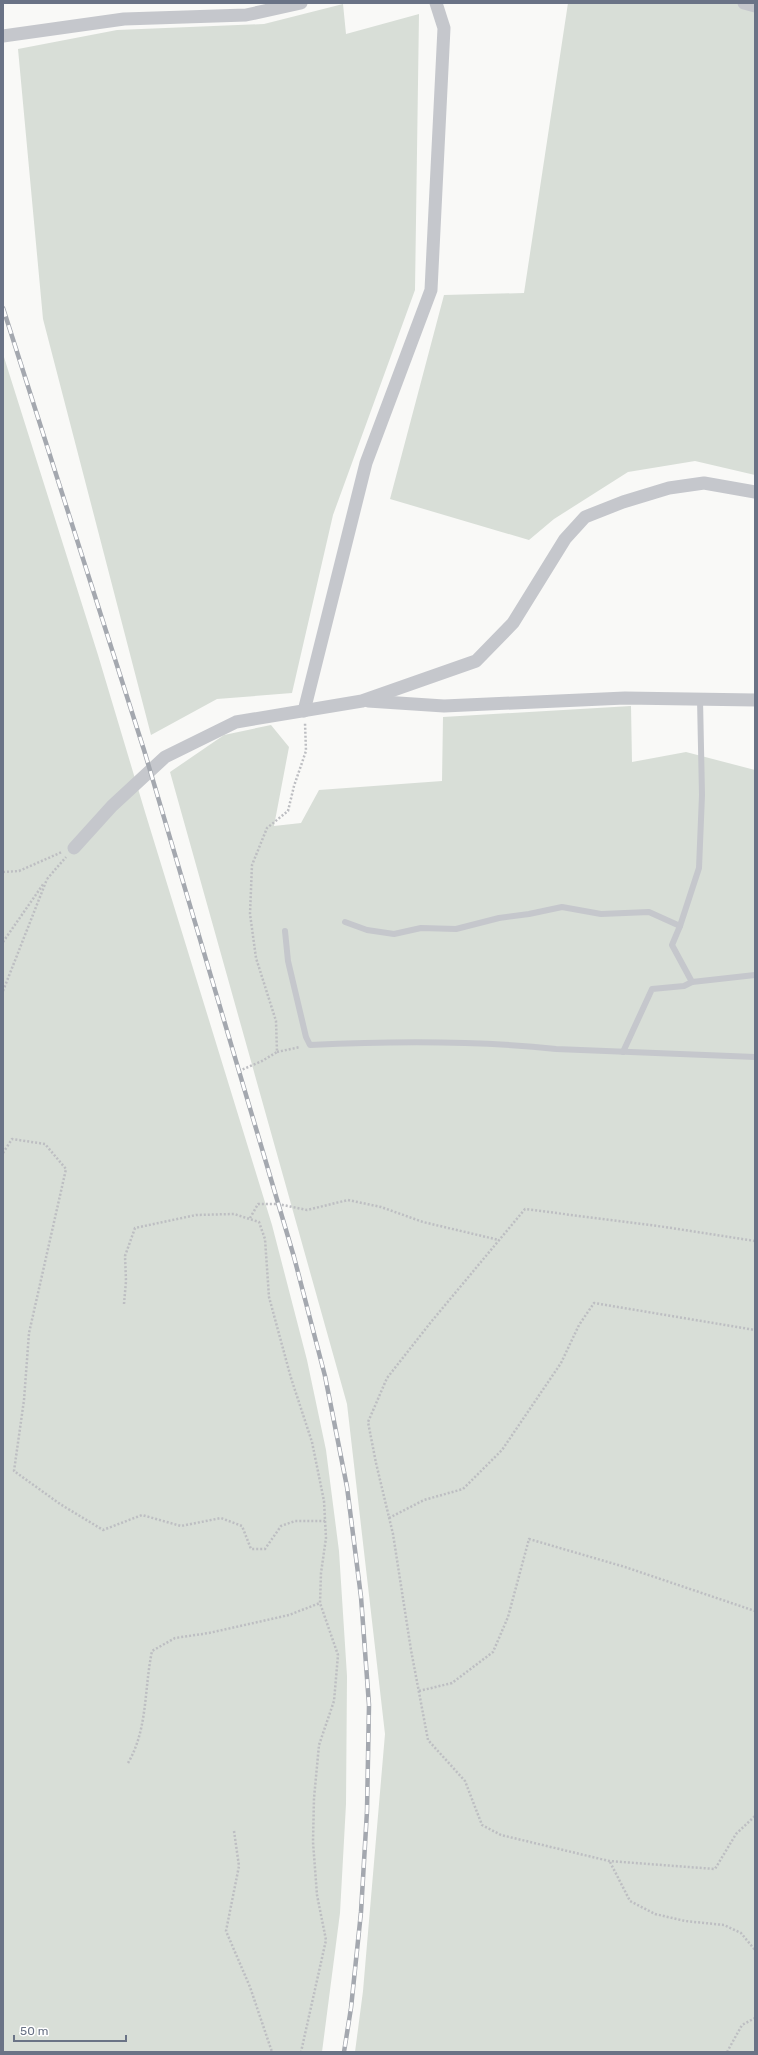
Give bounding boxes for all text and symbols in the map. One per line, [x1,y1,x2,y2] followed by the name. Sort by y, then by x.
[14,2017,126,2043] scale bar
[20,2024,48,2038] text: 50 m

